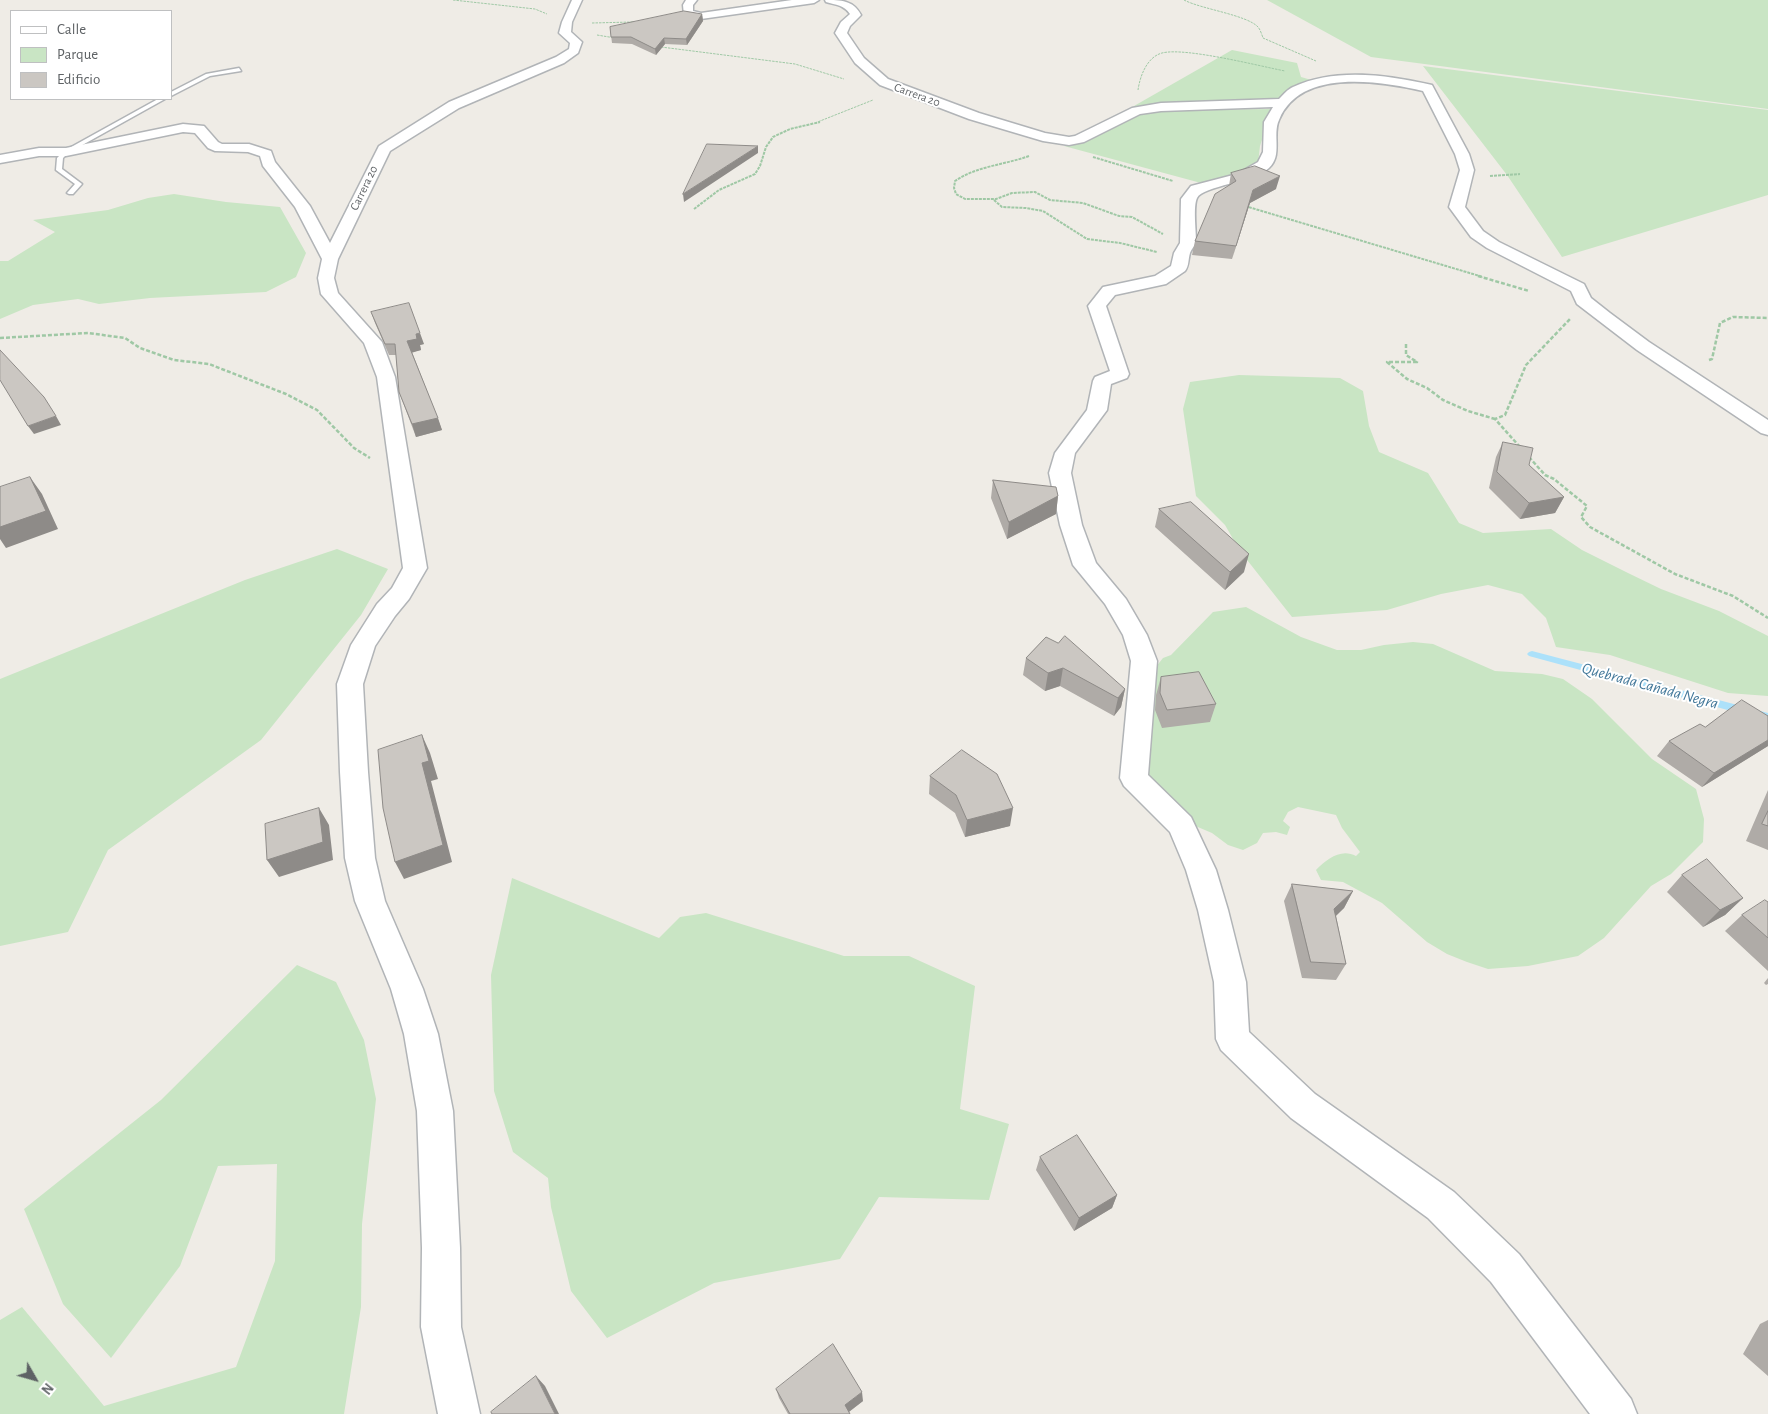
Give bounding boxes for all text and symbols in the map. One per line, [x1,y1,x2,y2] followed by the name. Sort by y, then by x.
[10,10,172,100] legend
[57,22,86,37] text: Calle
[57,47,98,62] text: Parque
[57,72,100,87] text: Edificio
[892,80,942,110] street label: Carrera 20
[347,163,381,213] street label: Carrera 20
[1580,659,1720,713] water label: Quebrada Cañada Negra
[10,1354,60,1404] north arrow
[38,1380,55,1396] text: N

